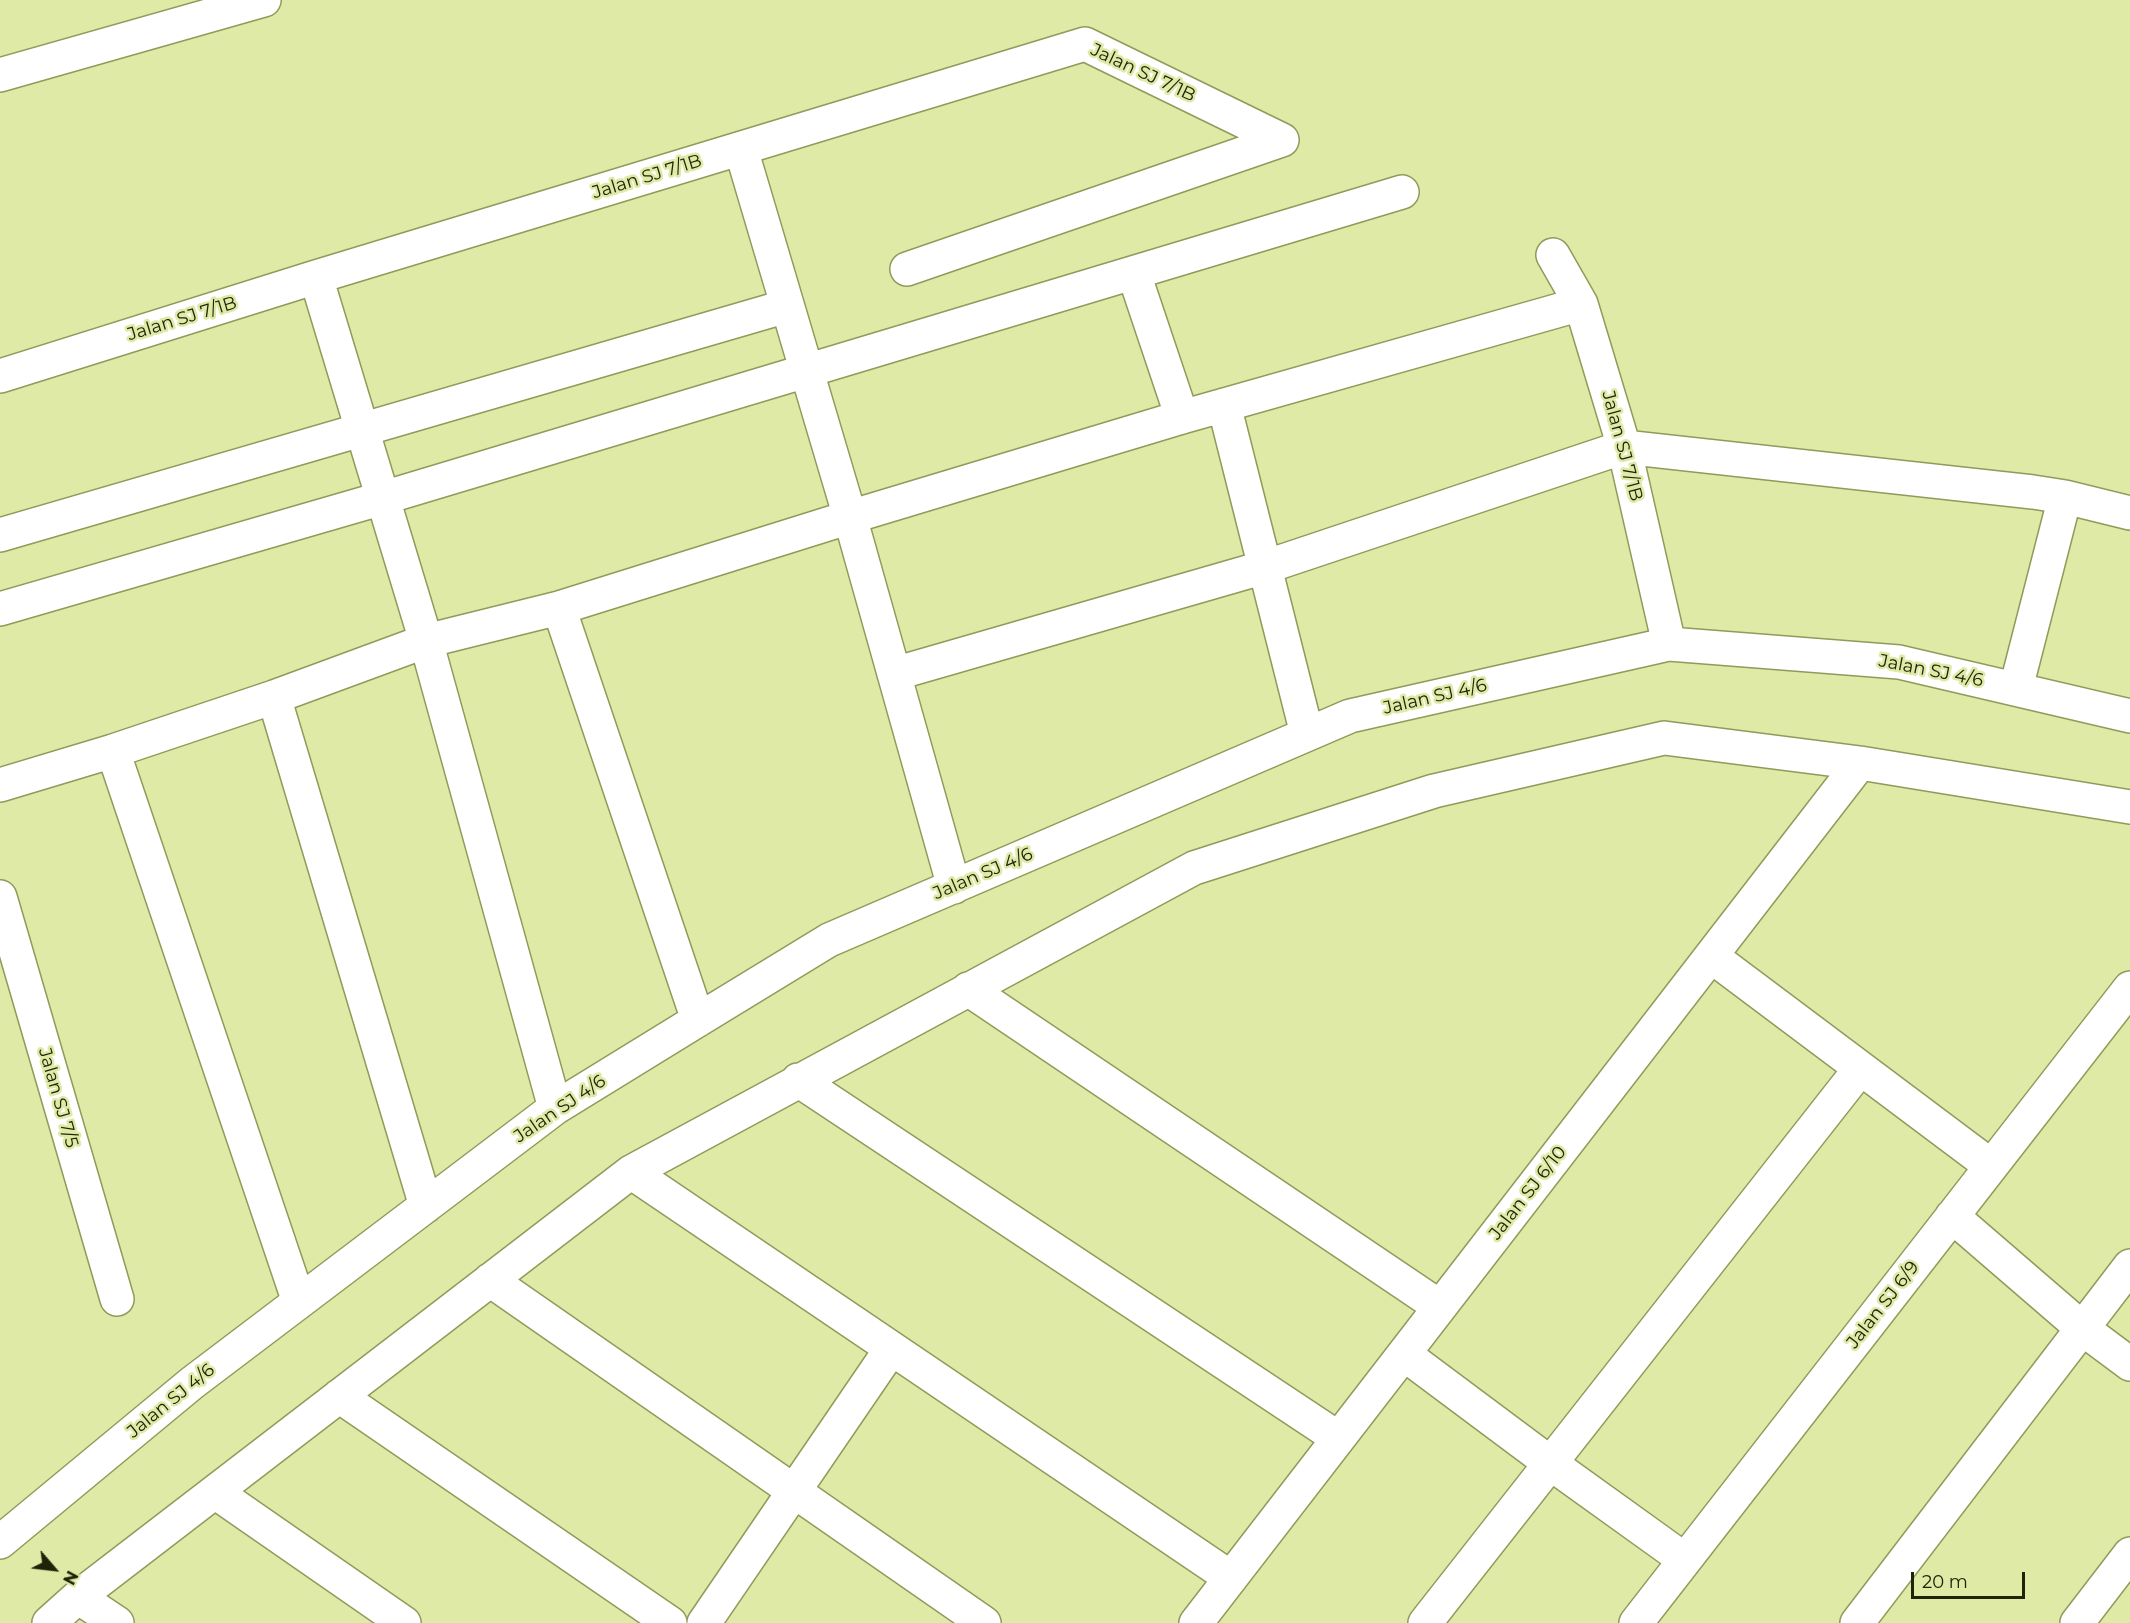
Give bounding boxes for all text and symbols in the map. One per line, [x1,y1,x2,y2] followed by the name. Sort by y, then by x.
[1087,39,1199,107] street label: Jalan SJ 7/1B
[590,150,704,204] street label: Jalan SJ 7/1B
[125,292,239,346] street label: Jalan SJ 7/1B
[1597,389,1647,503] street label: Jalan SJ 7/1B
[1877,650,1985,692] street label: Jalan SJ 4/6
[1381,675,1489,719] street label: Jalan SJ 4/6
[930,843,1036,905] street label: Jalan SJ 4/6
[33,1046,83,1150] street label: Jalan SJ 7/5
[510,1070,610,1148] street label: Jalan SJ 4/6
[1485,1142,1571,1244] street label: Jalan SJ 6/10
[1842,1257,1924,1353] street label: Jalan SJ 6/9
[123,1359,219,1443] street label: Jalan SJ 4/6
[24,1539,84,1599] north arrow
[1914,1560,2028,1598] scale bar
[59,1568,82,1588] text: N
[1922,1571,1968,1593] text: 20 m

